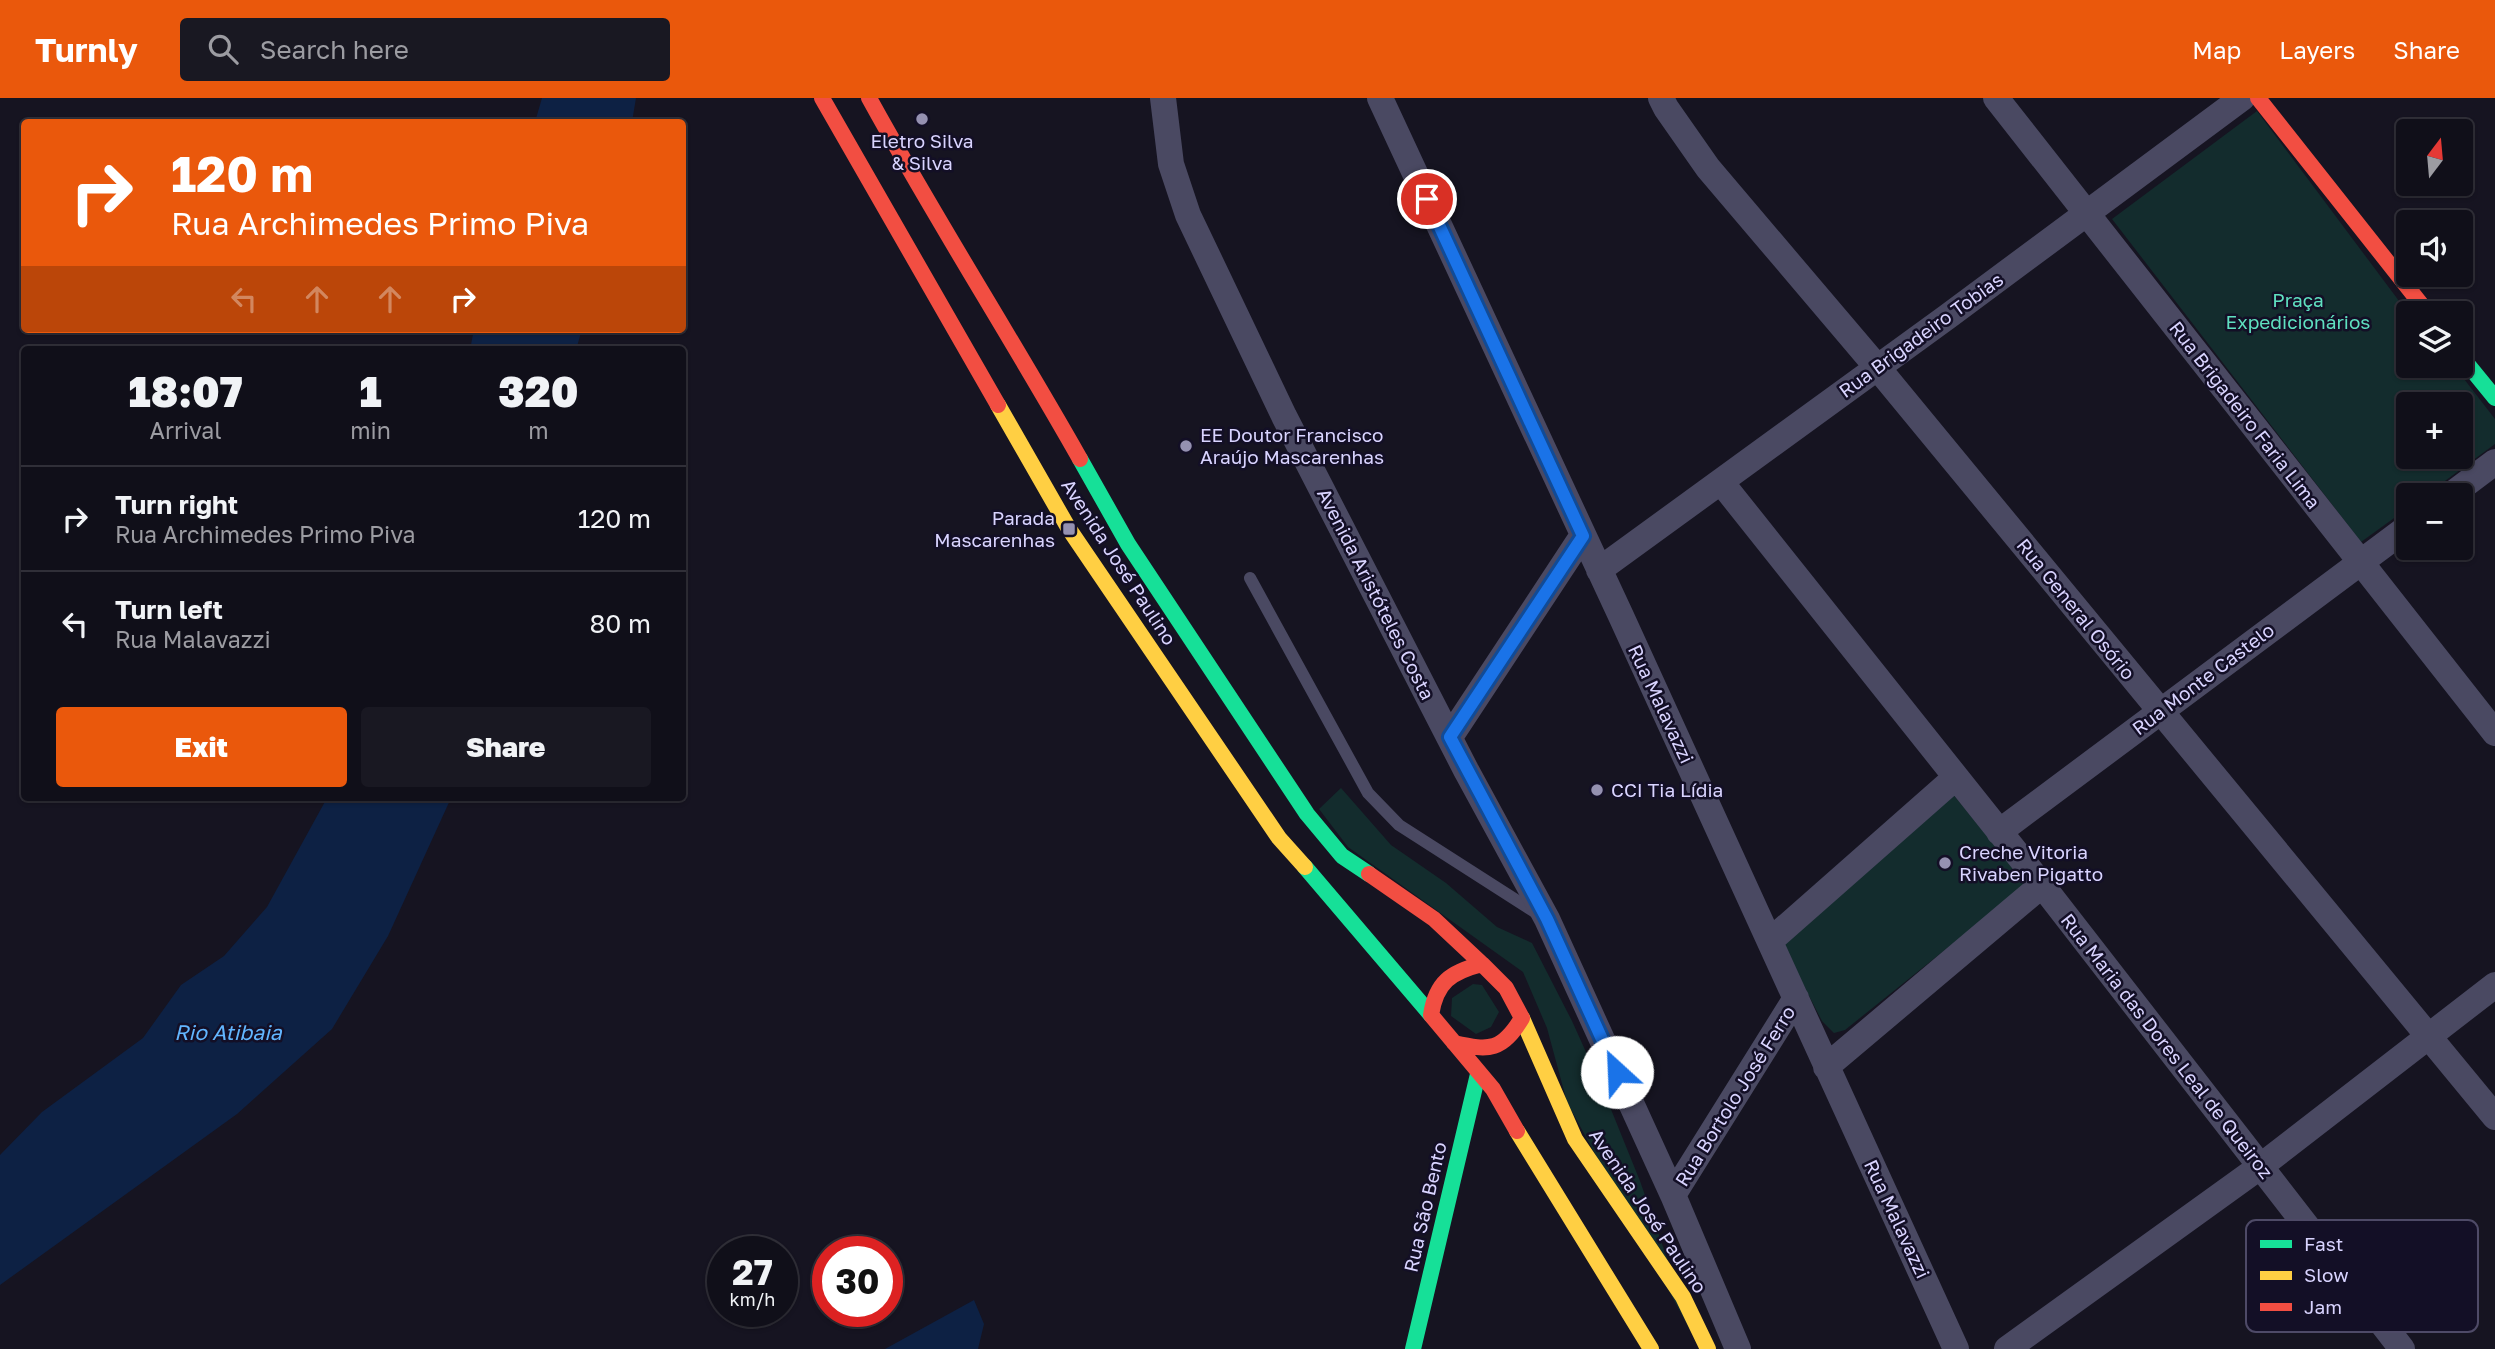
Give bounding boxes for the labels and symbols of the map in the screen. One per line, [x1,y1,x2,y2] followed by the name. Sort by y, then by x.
[914,111,930,127] marker: Eletro Silva & Silva
[2396,119,2473,196] north arrow
[870,129,974,174] place label: Eletro Silva & Silva
[1397,169,1457,229] pin
[1834,267,2007,402] street label: Rua Brigadeiro Tobias
[2226,288,2370,333] park label: Praça Expedicionários
[2165,316,2326,513] street label: Rua Brigadeiro Faria Lima
[1200,423,1384,468] place label: EE Doutor Francisco Araújo Mascarenhas
[1178,438,1194,454] marker: EE Doutor Francisco Araújo Mascarenhas
[1057,474,1182,649] street label: Avenida José Paulino
[1313,484,1440,703] street label: Avenida Aristóteles Costa
[934,506,1055,551] place label: Parada Mascarenhas
[1061,521,1077,537] marker: Parada Mascarenhas
[2012,534,2140,684] street label: Rua General Osório
[2127,618,2278,739] street label: Rua Monte Castelo
[1624,641,1699,767] street label: Rua Malavazzi
[1611,778,1723,801] place label: CCI Tia Lídia
[1589,782,1605,798] marker: CCI Tia Lídia
[1959,840,2103,885] place label: Creche Vitoria Rivaben Pigatto
[1937,855,1953,871] marker: Creche Vitoria Rivaben Pigatto
[2057,908,2278,1183] street label: Rua Maria das Dores Leal de Queiroz
[1670,1001,1800,1190] street label: Rua Bortolo José Ferro
[174,1019,283,1045] water label: Rio Atibaia
[1580,1035,1654,1109] position arrow
[1585,1124,1712,1297] street label: Avenida José Paulino
[1398,1140,1451,1274] street label: Rua São Bento
[1860,1156,1935,1282] street label: Rua Malavazzi
[2246,1220,2478,1332] legend
[2304,1232,2343,1255] text: Fast
[812,1236,903,1327] speed limit sign: 30
[2304,1263,2349,1286] text: Slow
[2304,1295,2342,1318] text: Jam

